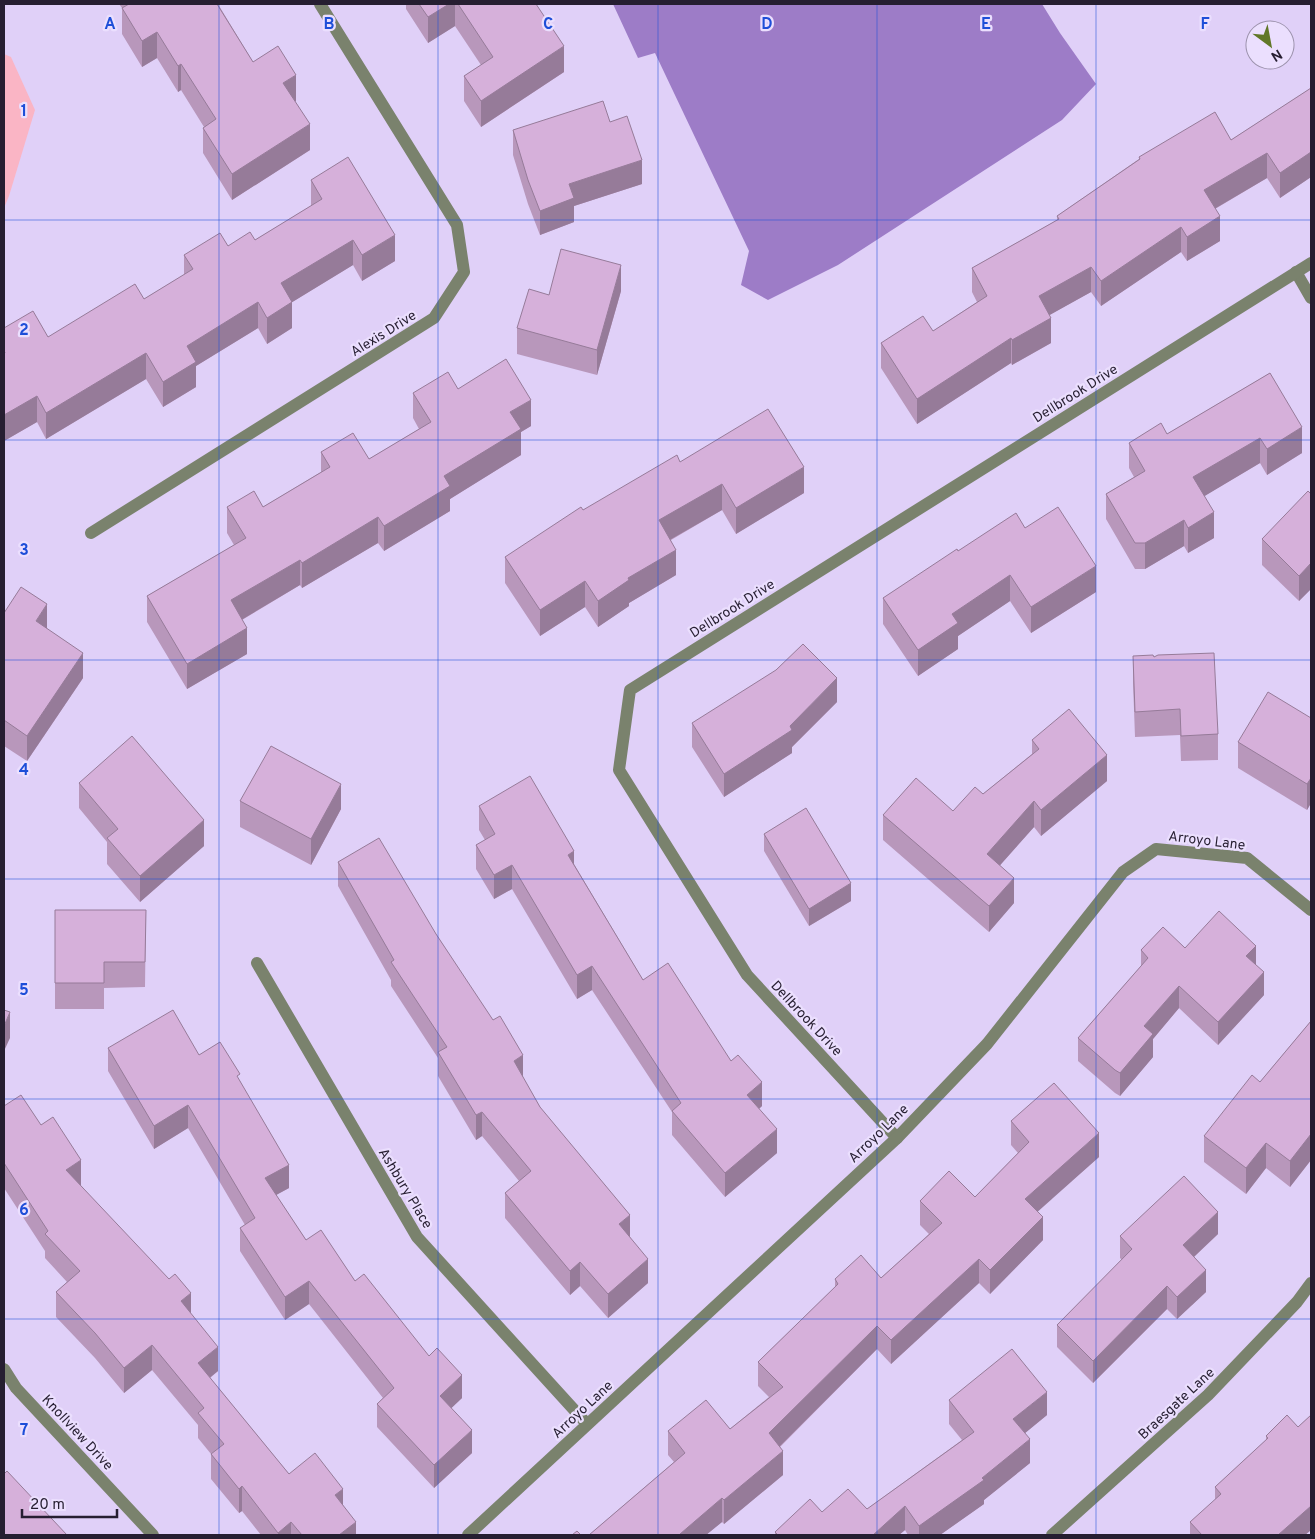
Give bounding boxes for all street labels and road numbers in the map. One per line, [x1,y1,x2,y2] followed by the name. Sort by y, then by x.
[348,307,420,361] street label: Alexis Drive
[1030,361,1121,427] street label: Dellbrook Drive
[687,576,778,642] street label: Dellbrook Drive
[1167,828,1246,855] street label: Arroyo Lane
[767,978,845,1060] street label: Dellbrook Drive
[845,1101,913,1167] street label: Arroyo Lane
[374,1146,435,1232] street label: Ashbury Place
[1135,1365,1219,1444] street label: Braesgate Lane
[549,1378,617,1443] street label: Arroyo Lane
[38,1392,116,1474] street label: Knollview Drive

